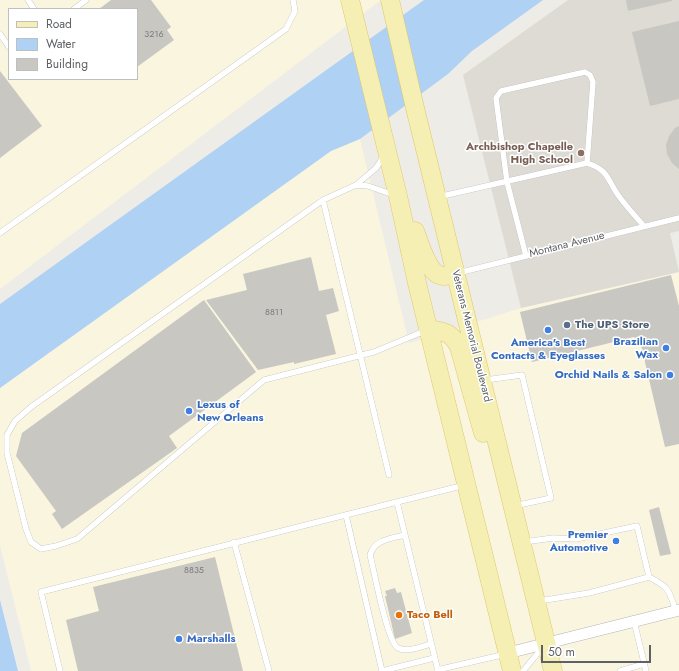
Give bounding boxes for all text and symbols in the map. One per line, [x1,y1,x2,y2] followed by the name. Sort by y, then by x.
[8,8,138,80] legend
[46,15,72,33] text: Road
[144,30,164,40] house number: 3216
[46,35,76,53] text: Water
[46,55,88,73] text: Building
[466,140,573,166] place label: Archbishop Chapelle High School
[576,148,586,158] marker: Archbishop Chapelle High School
[528,229,606,261] street label: Montana Avenue
[448,268,494,404] street label: Veterans Memorial Boulevard
[265,308,283,318] house number: 8811
[575,318,649,332] place label: The UPS Store
[562,320,572,330] marker: The UPS Store
[543,325,553,335] marker: America's Best Contacts & Eyeglasses
[613,335,658,361] place label: Brazilian Wax
[491,336,605,362] place label: America's Best Contacts & Eyeglasses
[661,343,671,353] marker: Brazilian Wax
[555,368,662,382] place label: Orchid Nails & Salon
[665,370,675,380] marker: Orchid Nails & Salon
[197,398,264,424] place label: Lexus of New Orleans
[184,406,194,416] marker: Lexus of New Orleans
[550,528,608,554] place label: Premier Automotive
[611,536,621,546] marker: Premier Automotive
[184,566,204,576] house number: 8835
[407,608,453,622] place label: Taco Bell
[394,610,404,620] marker: Taco Bell
[187,632,235,646] place label: Marshalls
[174,634,184,644] marker: Marshalls
[543,637,653,663] scale bar
[548,643,575,661] text: 50 m

